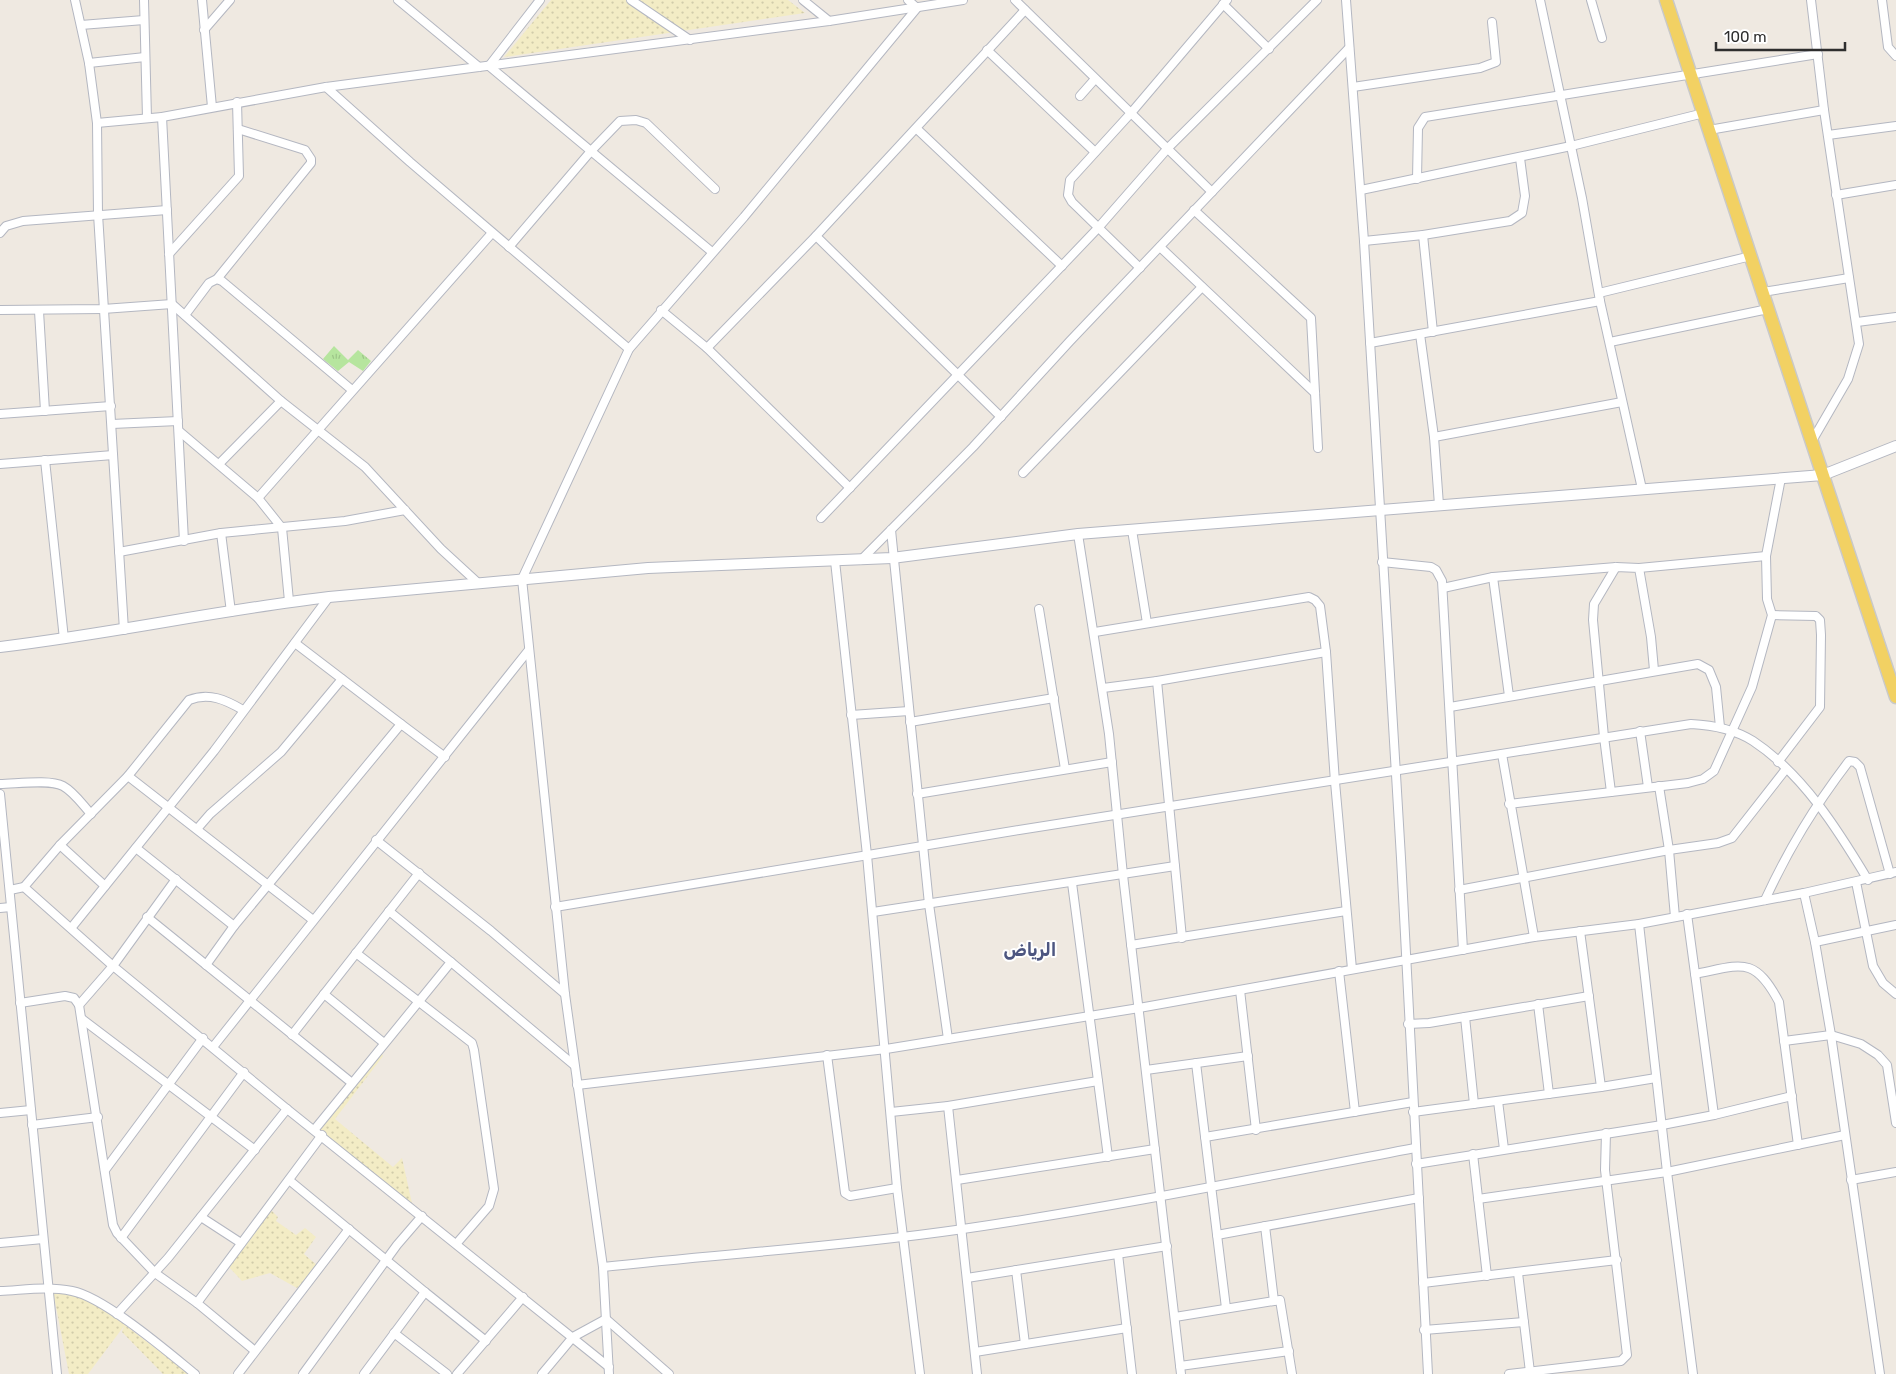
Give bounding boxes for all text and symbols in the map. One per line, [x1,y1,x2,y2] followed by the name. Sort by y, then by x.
[1716,20,1845,52] scale bar
[1724,28,1766,46] text: 100 m
[1004,939,1056,961] district label: الرياض

